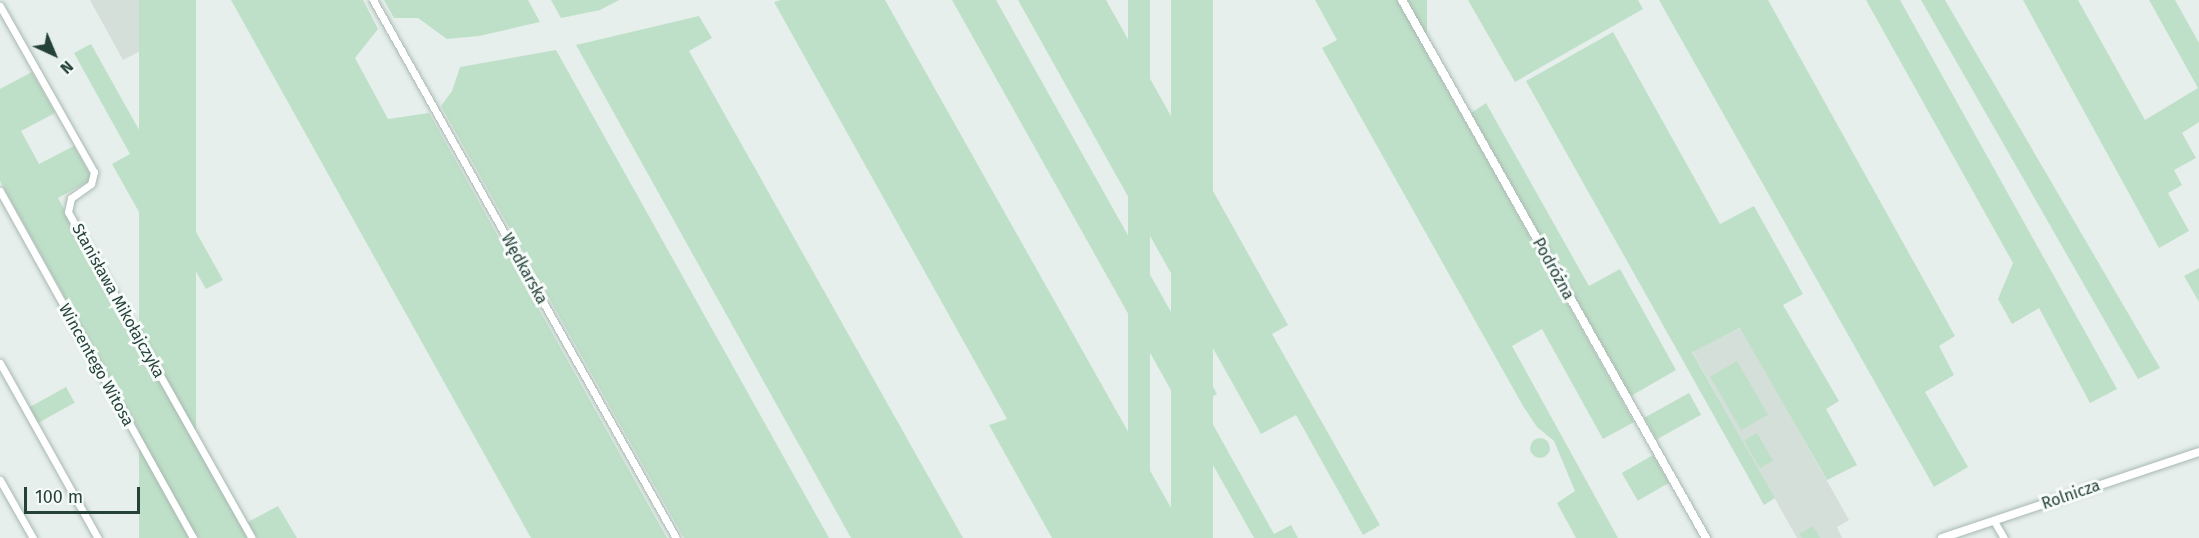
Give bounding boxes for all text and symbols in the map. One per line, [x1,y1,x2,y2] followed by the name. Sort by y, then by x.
[24,24,84,84] north arrow
[56,57,77,78] text: N
[68,221,168,381] street label: Stanisława Mikołajczyka
[497,230,551,308] street label: Wędkarska
[1528,235,1578,303] street label: Podróżna
[54,300,138,430] street label: Wincentego Witosa
[27,475,142,513] scale bar
[2039,476,2103,514] street label: Rolnicza
[35,486,83,508] text: 100 m

